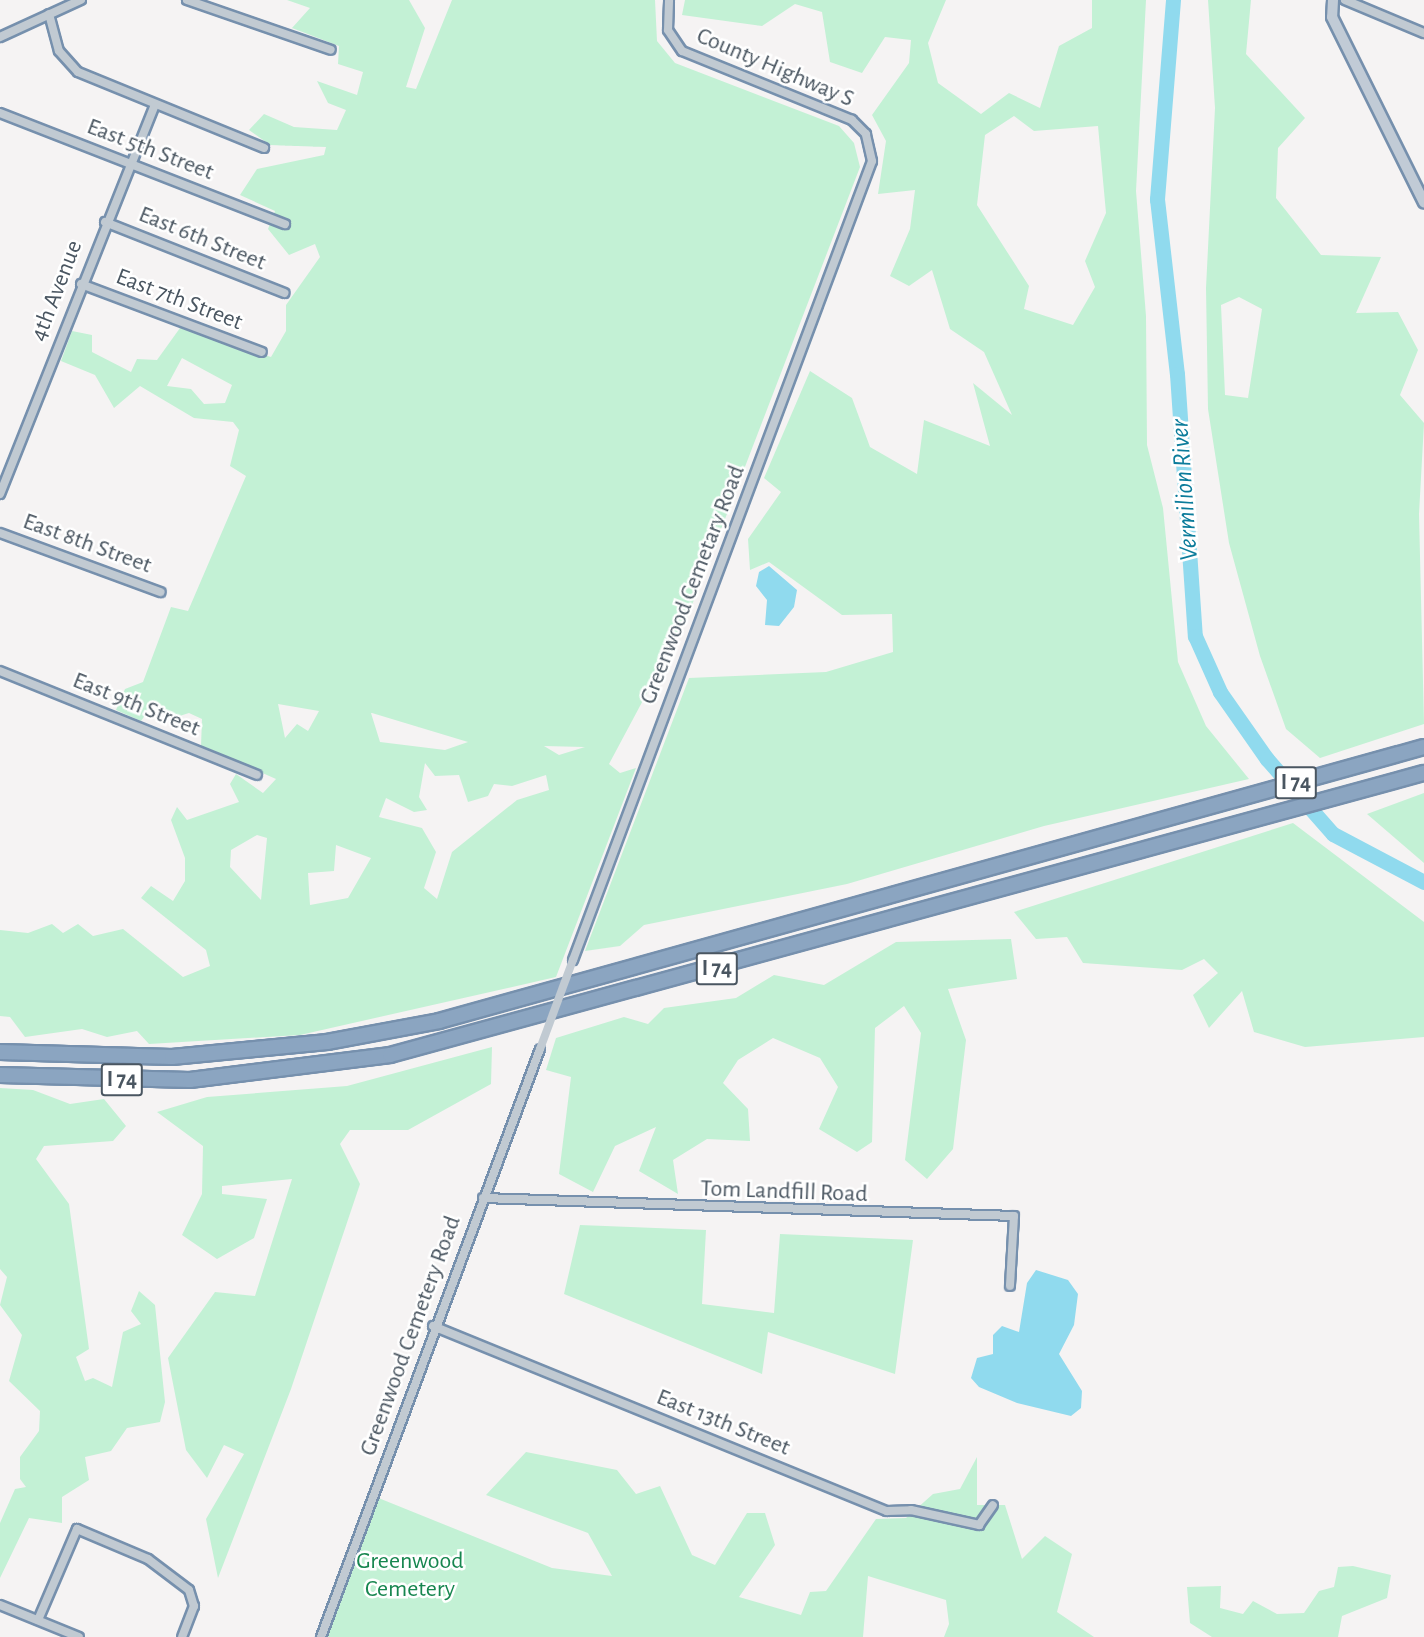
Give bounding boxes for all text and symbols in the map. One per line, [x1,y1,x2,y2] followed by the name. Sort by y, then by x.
[692,22,858,114] street label: County Highway S
[83,113,217,187] street label: East 5th Street
[134,200,270,278] street label: East 6th Street
[25,237,89,345] street label: 4th Avenue
[112,263,246,337] street label: East 7th Street
[1164,418,1206,562] water label: Vermilion River
[634,462,752,708] street label: Greenwood Cemetary Road
[19,507,155,581] street label: East 8th Street
[68,666,204,744] street label: East 9th Street
[1274,764,1318,802] road number: I 74
[694,950,740,988] road number: I 74
[100,1061,144,1099] road number: I 74
[700,1175,868,1209] street label: Tom Landfill Road
[354,1212,468,1460] street label: Greenwood Cemetery Road
[652,1383,794,1463] street label: East 13th Street
[356,1548,464,1604] park label: Greenwood Cemetery

